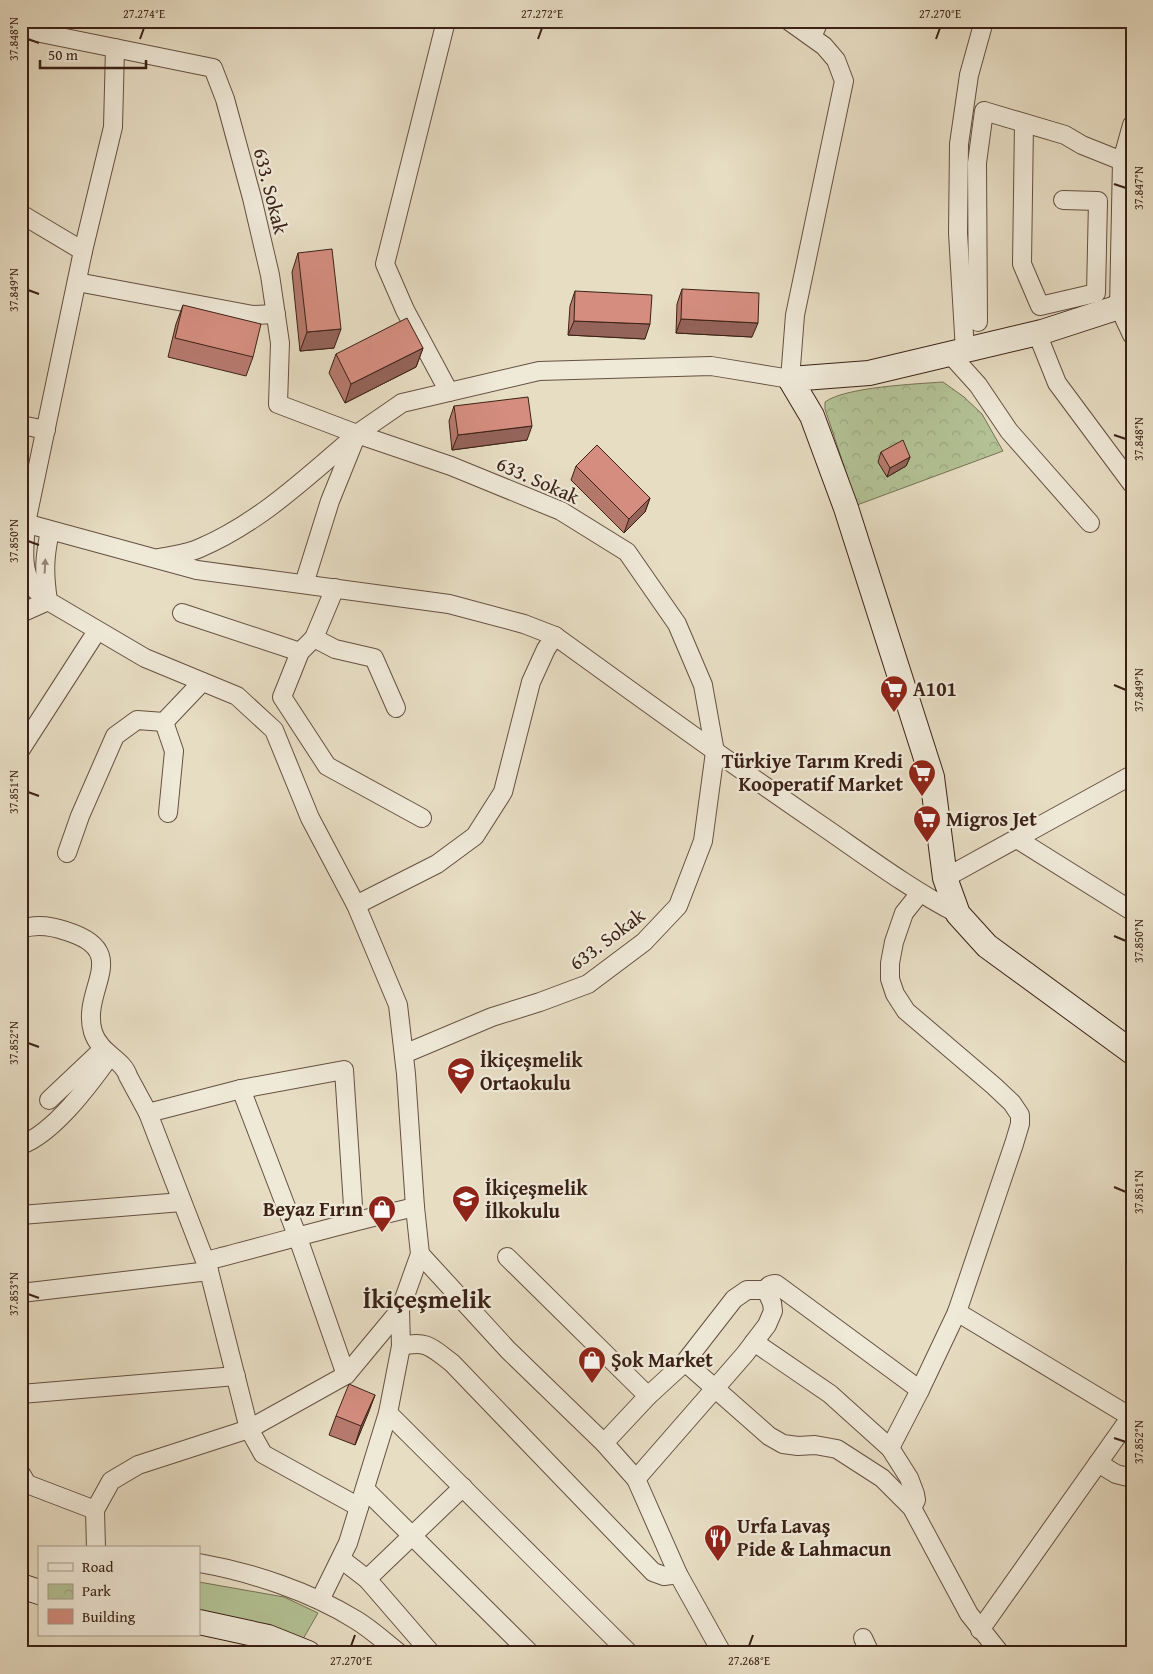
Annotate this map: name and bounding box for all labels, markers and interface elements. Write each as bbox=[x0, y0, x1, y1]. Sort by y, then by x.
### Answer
text: 27.274°E bbox=[123, 5, 165, 22]
text: 27.272°E bbox=[521, 5, 563, 22]
text: 27.270°E bbox=[919, 5, 961, 22]
text: 37.848°N bbox=[5, 17, 22, 61]
scale bar bbox=[40, 38, 146, 70]
text: 50 m bbox=[48, 44, 79, 65]
street label: 633. Sokak bbox=[247, 145, 296, 238]
text: 37.847°N bbox=[1130, 166, 1147, 210]
text: 37.849°N bbox=[5, 268, 22, 312]
text: 37.848°N bbox=[1130, 417, 1147, 461]
street label: 633. Sokak bbox=[492, 448, 585, 511]
text: 37.850°N bbox=[5, 519, 22, 563]
one-way arrow bbox=[41, 558, 49, 574]
text: 37.849°N bbox=[1130, 668, 1147, 712]
supermarket icon: A101 bbox=[879, 674, 909, 713]
place label: A101 bbox=[913, 674, 957, 703]
place label: Türkiye Tarım Kredi Kooperatif Market bbox=[722, 746, 903, 798]
supermarket icon: Türkiye Tarım Kredi Kooperatif Market bbox=[907, 758, 937, 797]
text: 37.851°N bbox=[5, 770, 22, 814]
supermarket icon: Migros Jet bbox=[912, 804, 942, 843]
place label: Migros Jet bbox=[946, 804, 1037, 833]
street label: 633. Sokak bbox=[563, 900, 651, 977]
text: 37.850°N bbox=[1130, 919, 1147, 963]
text: 37.852°N bbox=[5, 1021, 22, 1065]
place label: İkiçeşmelik Ortaokulu bbox=[480, 1045, 583, 1097]
school or university icon: İkiçeşmelik Ortaokulu bbox=[446, 1056, 476, 1095]
text: 37.851°N bbox=[1130, 1170, 1147, 1214]
place label: İkiçeşmelik İlkokulu bbox=[485, 1173, 588, 1225]
school or university icon: İkiçeşmelik İlkokulu bbox=[451, 1184, 481, 1223]
place label: Beyaz Fırın bbox=[263, 1194, 363, 1223]
shop icon: Beyaz Fırın bbox=[367, 1194, 397, 1233]
text: 37.853°N bbox=[5, 1272, 22, 1316]
district label: İkiçeşmelik bbox=[363, 1281, 492, 1317]
shop icon: Şok Market bbox=[577, 1345, 607, 1384]
place label: Şok Market bbox=[611, 1345, 713, 1374]
text: 37.852°N bbox=[1130, 1420, 1147, 1464]
place label: Urfa Lavaş Pide & Lahmacun bbox=[737, 1511, 892, 1563]
restaurant icon: Urfa Lavaş Pide & Lahmacun bbox=[703, 1523, 733, 1562]
legend bbox=[38, 1546, 200, 1636]
text: Road bbox=[82, 1556, 113, 1577]
text: Park bbox=[82, 1580, 111, 1601]
text: Building bbox=[82, 1606, 136, 1627]
text: 27.270°E bbox=[330, 1652, 372, 1669]
text: 27.268°E bbox=[728, 1652, 770, 1669]

